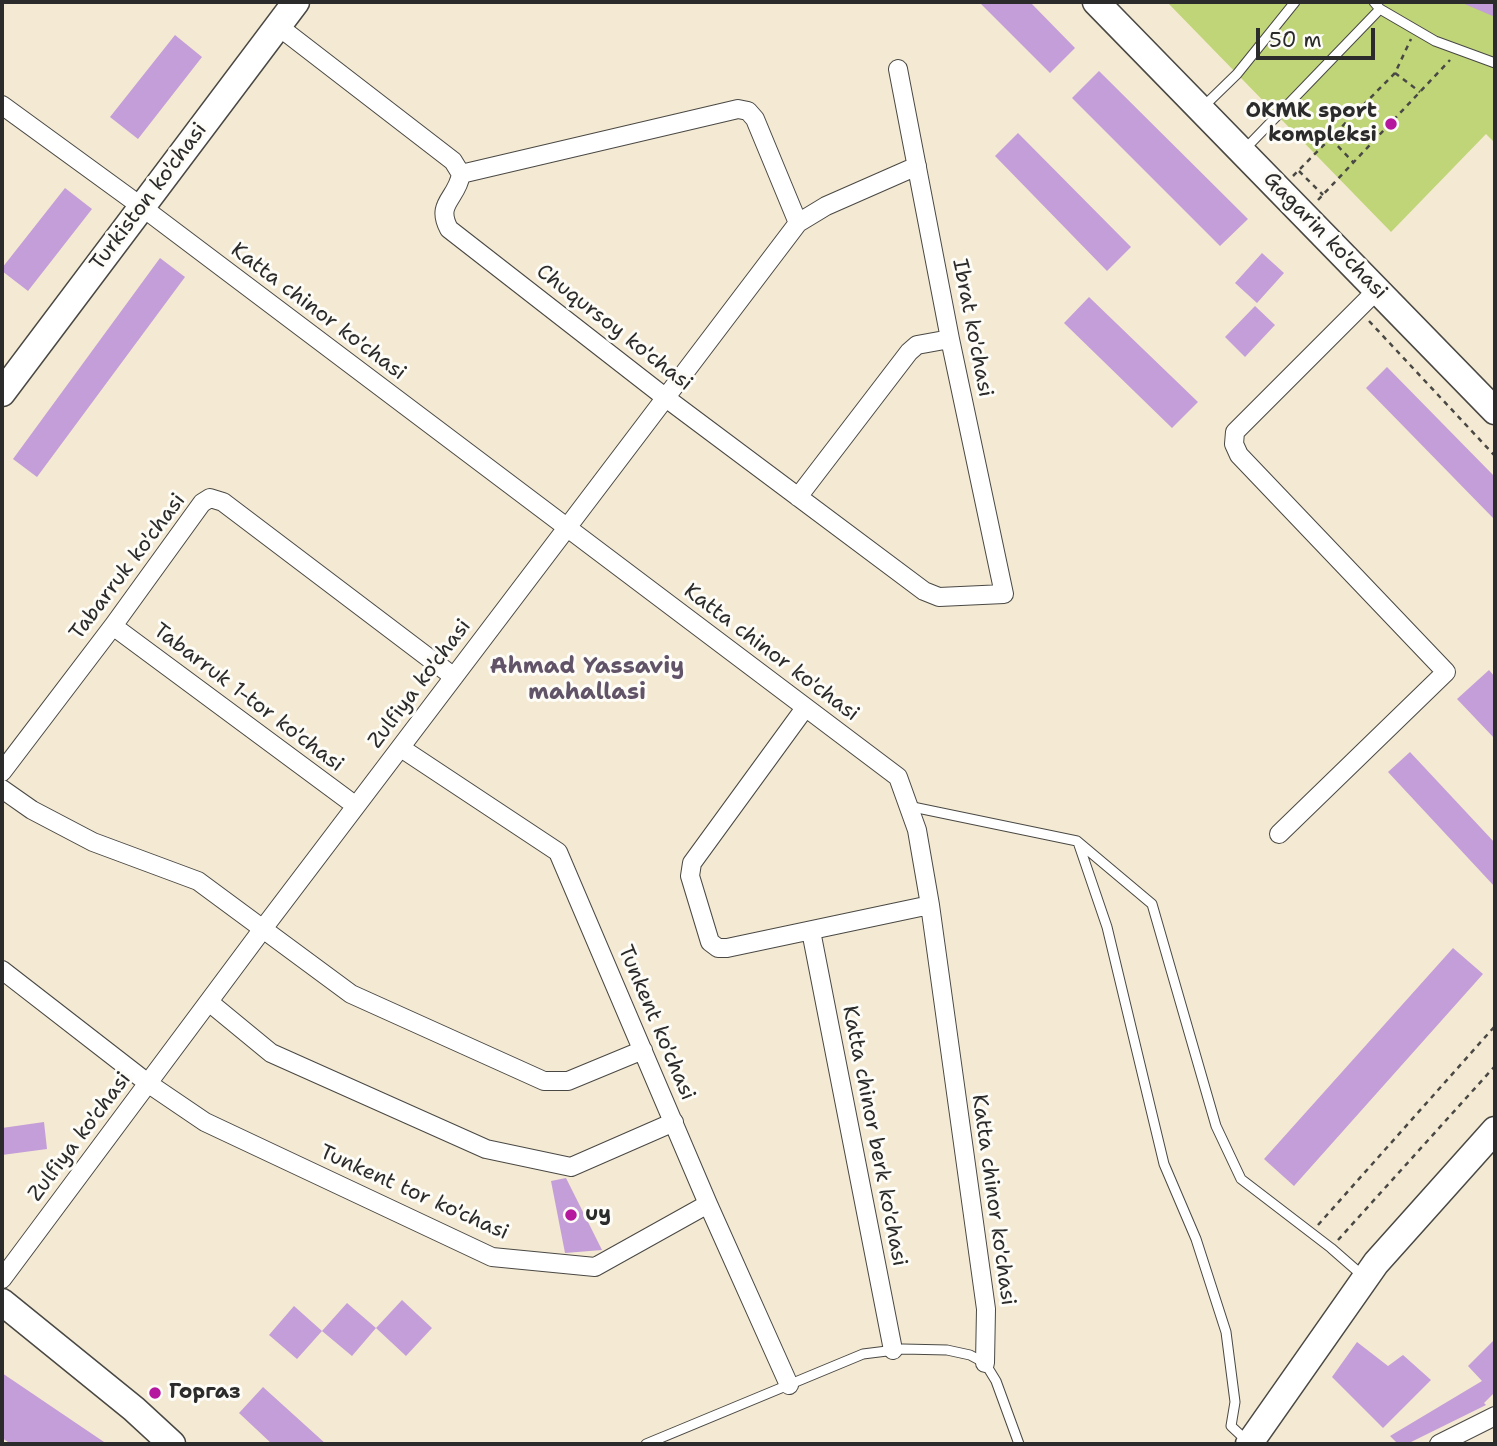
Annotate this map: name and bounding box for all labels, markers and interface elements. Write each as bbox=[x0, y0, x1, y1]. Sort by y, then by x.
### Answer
scale bar bbox=[1259, 14, 1378, 58]
text: 50 m bbox=[1269, 26, 1322, 54]
place label: OKMK sport kompleksi bbox=[1245, 99, 1377, 149]
marker: OKMK sport kompleksi bbox=[1383, 116, 1399, 132]
street label: Turkiston ko'chasi bbox=[85, 118, 213, 276]
street label: Gagarin ko'chasi bbox=[1258, 167, 1392, 305]
street label: Katta chinor ko'chasi bbox=[225, 238, 411, 386]
street label: Ibrat ko'chasi bbox=[946, 257, 998, 399]
street label: Chuqursoy ko'chasi bbox=[531, 259, 697, 397]
street label: Tabarruk ko'chasi bbox=[65, 489, 191, 645]
street label: Katta chinor ko'chasi bbox=[678, 579, 864, 727]
street label: Zulfiya ko'chasi bbox=[363, 615, 477, 753]
street label: Tabarruk 1-tor ko'chasi bbox=[148, 618, 348, 778]
district label: Ahmad Yassaviy mahallasi bbox=[490, 653, 684, 707]
street label: Tunkent ko'chasi bbox=[612, 942, 700, 1104]
street label: Katta chinor berk ko'chasi bbox=[836, 1003, 912, 1269]
street label: Zulfiya ko'chasi bbox=[23, 1068, 137, 1206]
street label: Katta chinor ko'chasi bbox=[966, 1093, 1020, 1307]
street label: Tunkent tor ko'chasi bbox=[316, 1140, 512, 1246]
place label: uy bbox=[585, 1202, 611, 1228]
marker: uy bbox=[563, 1207, 579, 1223]
place label: Горгаз bbox=[169, 1380, 240, 1406]
marker: Горгаз bbox=[147, 1385, 163, 1401]

